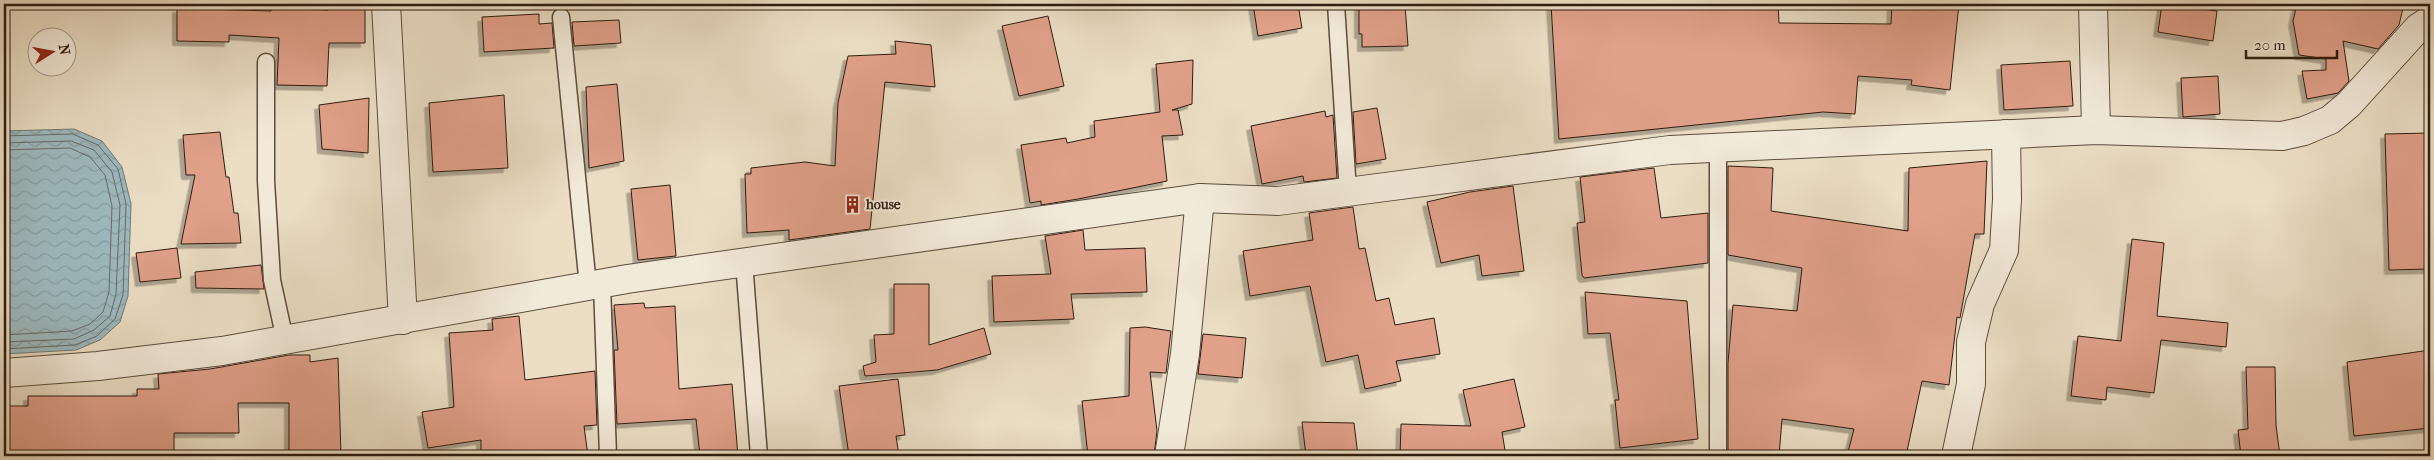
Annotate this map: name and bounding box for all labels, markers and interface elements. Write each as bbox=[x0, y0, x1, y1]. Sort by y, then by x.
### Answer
north arrow bbox=[28, 28, 78, 78]
scale bar bbox=[2246, 28, 2338, 60]
text: 20 m bbox=[2254, 36, 2286, 54]
text: N bbox=[55, 43, 74, 57]
building icon: house bbox=[842, 194, 862, 214]
place label: house bbox=[865, 196, 901, 213]

